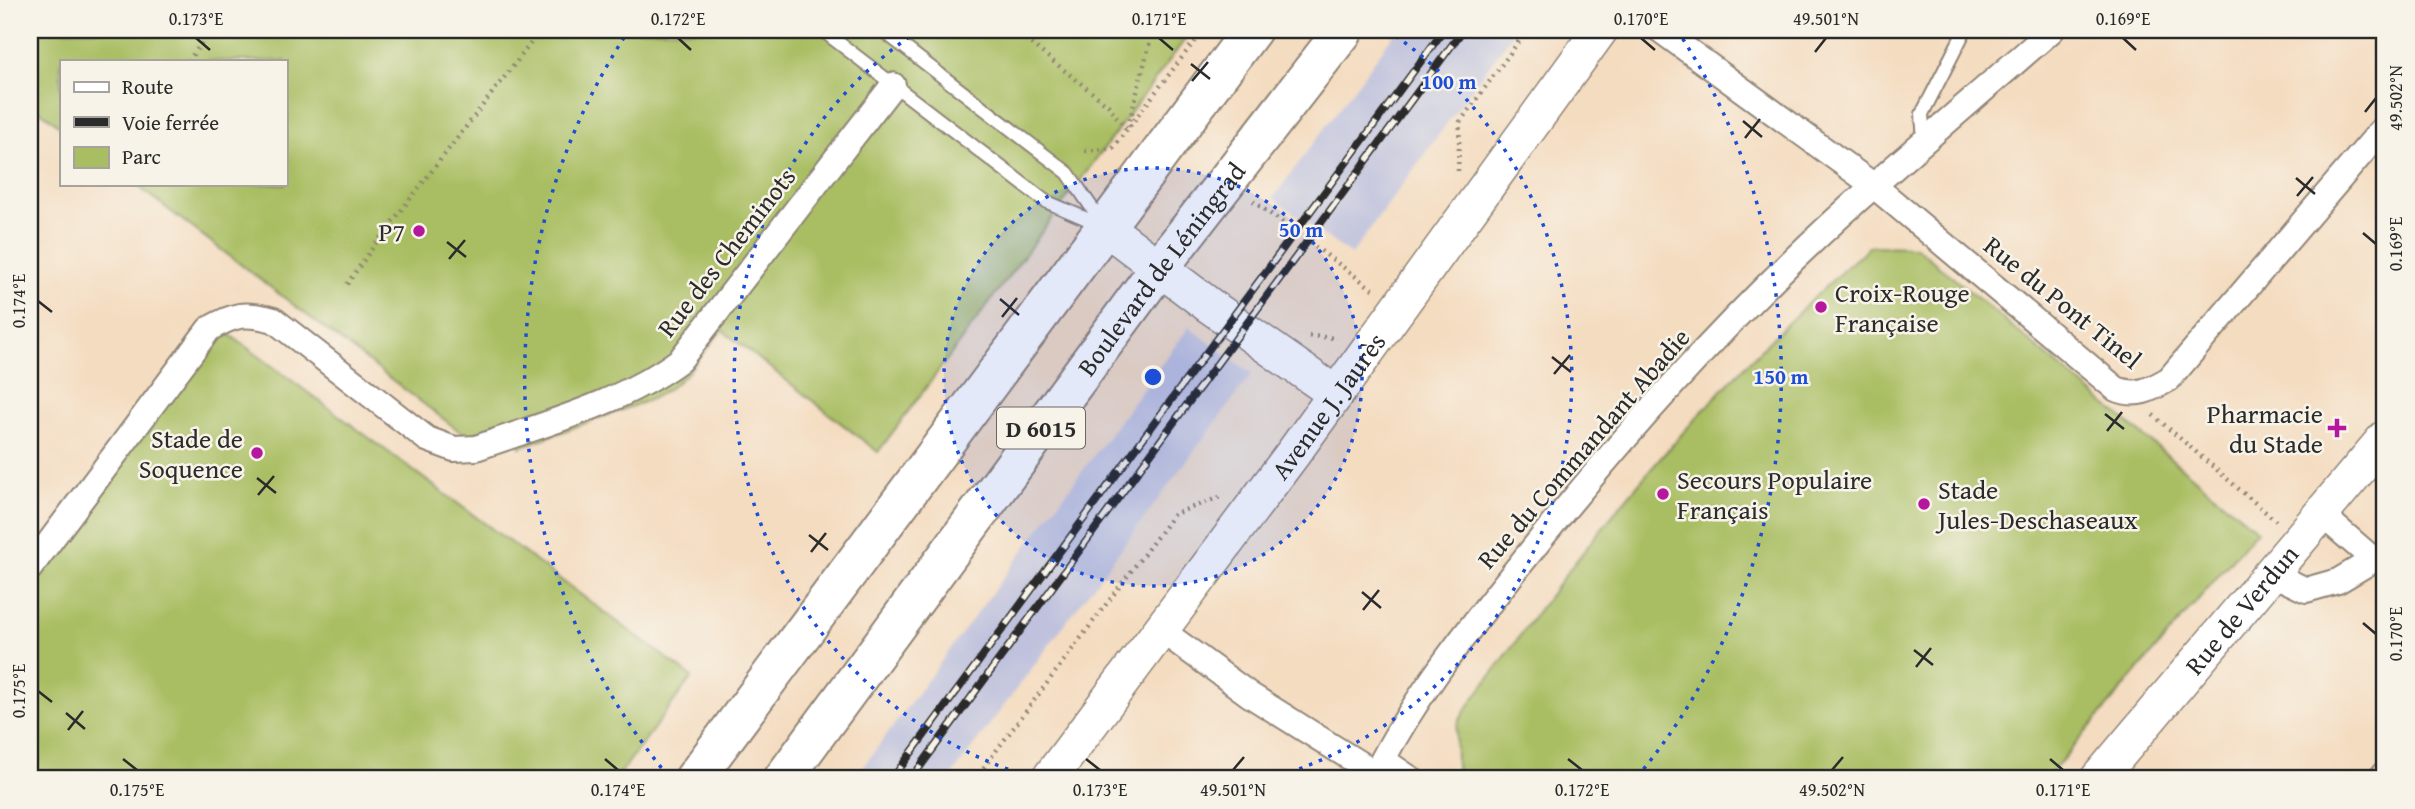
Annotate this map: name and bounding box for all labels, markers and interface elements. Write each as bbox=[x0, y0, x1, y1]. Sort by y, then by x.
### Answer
text: 0.173°E bbox=[169, 5, 223, 32]
text: 0.172°E bbox=[651, 5, 705, 32]
text: 0.171°E bbox=[1132, 5, 1186, 32]
text: 0.170°E bbox=[1614, 5, 1668, 32]
text: 49.501°N bbox=[1793, 5, 1859, 32]
text: 0.169°E bbox=[2096, 5, 2150, 32]
legend bbox=[60, 60, 287, 186]
text: 49.502°N bbox=[2382, 65, 2409, 131]
text: 100 m bbox=[1421, 66, 1477, 97]
text: Route bbox=[122, 71, 174, 102]
text: Voie ferrée bbox=[122, 107, 219, 138]
text: Parc bbox=[122, 141, 161, 172]
street label: Boulevard de Léningrad bbox=[1067, 153, 1254, 384]
street label: Rue des Cheminots bbox=[647, 159, 805, 345]
place label: P7 bbox=[379, 212, 405, 251]
text: 50 m bbox=[1279, 214, 1323, 245]
text: 0.169°E bbox=[2382, 217, 2409, 271]
marker: P7 bbox=[411, 223, 427, 239]
street label: Rue du Pont Tinel bbox=[1976, 226, 2150, 378]
place label: Croix-Rouge Française bbox=[1835, 273, 1970, 342]
text: 0.174°E bbox=[5, 274, 32, 328]
marker: Croix-Rouge Française bbox=[1813, 299, 1829, 315]
street label: Rue du Commandant Abadie bbox=[1467, 319, 1699, 577]
street label: Avenue J. Jaurès bbox=[1261, 324, 1394, 487]
text: 150 m bbox=[1753, 361, 1809, 392]
centre of rings bbox=[1141, 365, 1165, 389]
place label: Pharmacie du Stade bbox=[2207, 394, 2323, 463]
road number: D 6015 bbox=[997, 408, 1085, 448]
place label: Stade de Soquence bbox=[139, 419, 243, 488]
marker: Pharmacie du Stade bbox=[2329, 420, 2345, 436]
marker: Stade de Soquence bbox=[249, 445, 265, 461]
place label: Secours Populaire Français bbox=[1677, 460, 1872, 529]
place label: Stade Jules-Deschaseaux bbox=[1935, 470, 2138, 539]
marker: Secours Populaire Français bbox=[1655, 486, 1671, 502]
marker: Stade Jules-Deschaseaux bbox=[1916, 496, 1932, 512]
street label: Rue de Verdun bbox=[2175, 535, 2307, 683]
text: 0.170°E bbox=[2382, 607, 2409, 661]
text: 0.175°E bbox=[5, 664, 32, 718]
text: 0.175°E bbox=[110, 776, 164, 803]
text: 0.174°E bbox=[591, 776, 645, 803]
text: 0.173°E bbox=[1073, 776, 1127, 803]
text: 49.501°N bbox=[1200, 776, 1266, 803]
text: 0.172°E bbox=[1555, 776, 1609, 803]
text: 49.502°N bbox=[1799, 776, 1865, 803]
text: 0.171°E bbox=[2036, 776, 2090, 803]

